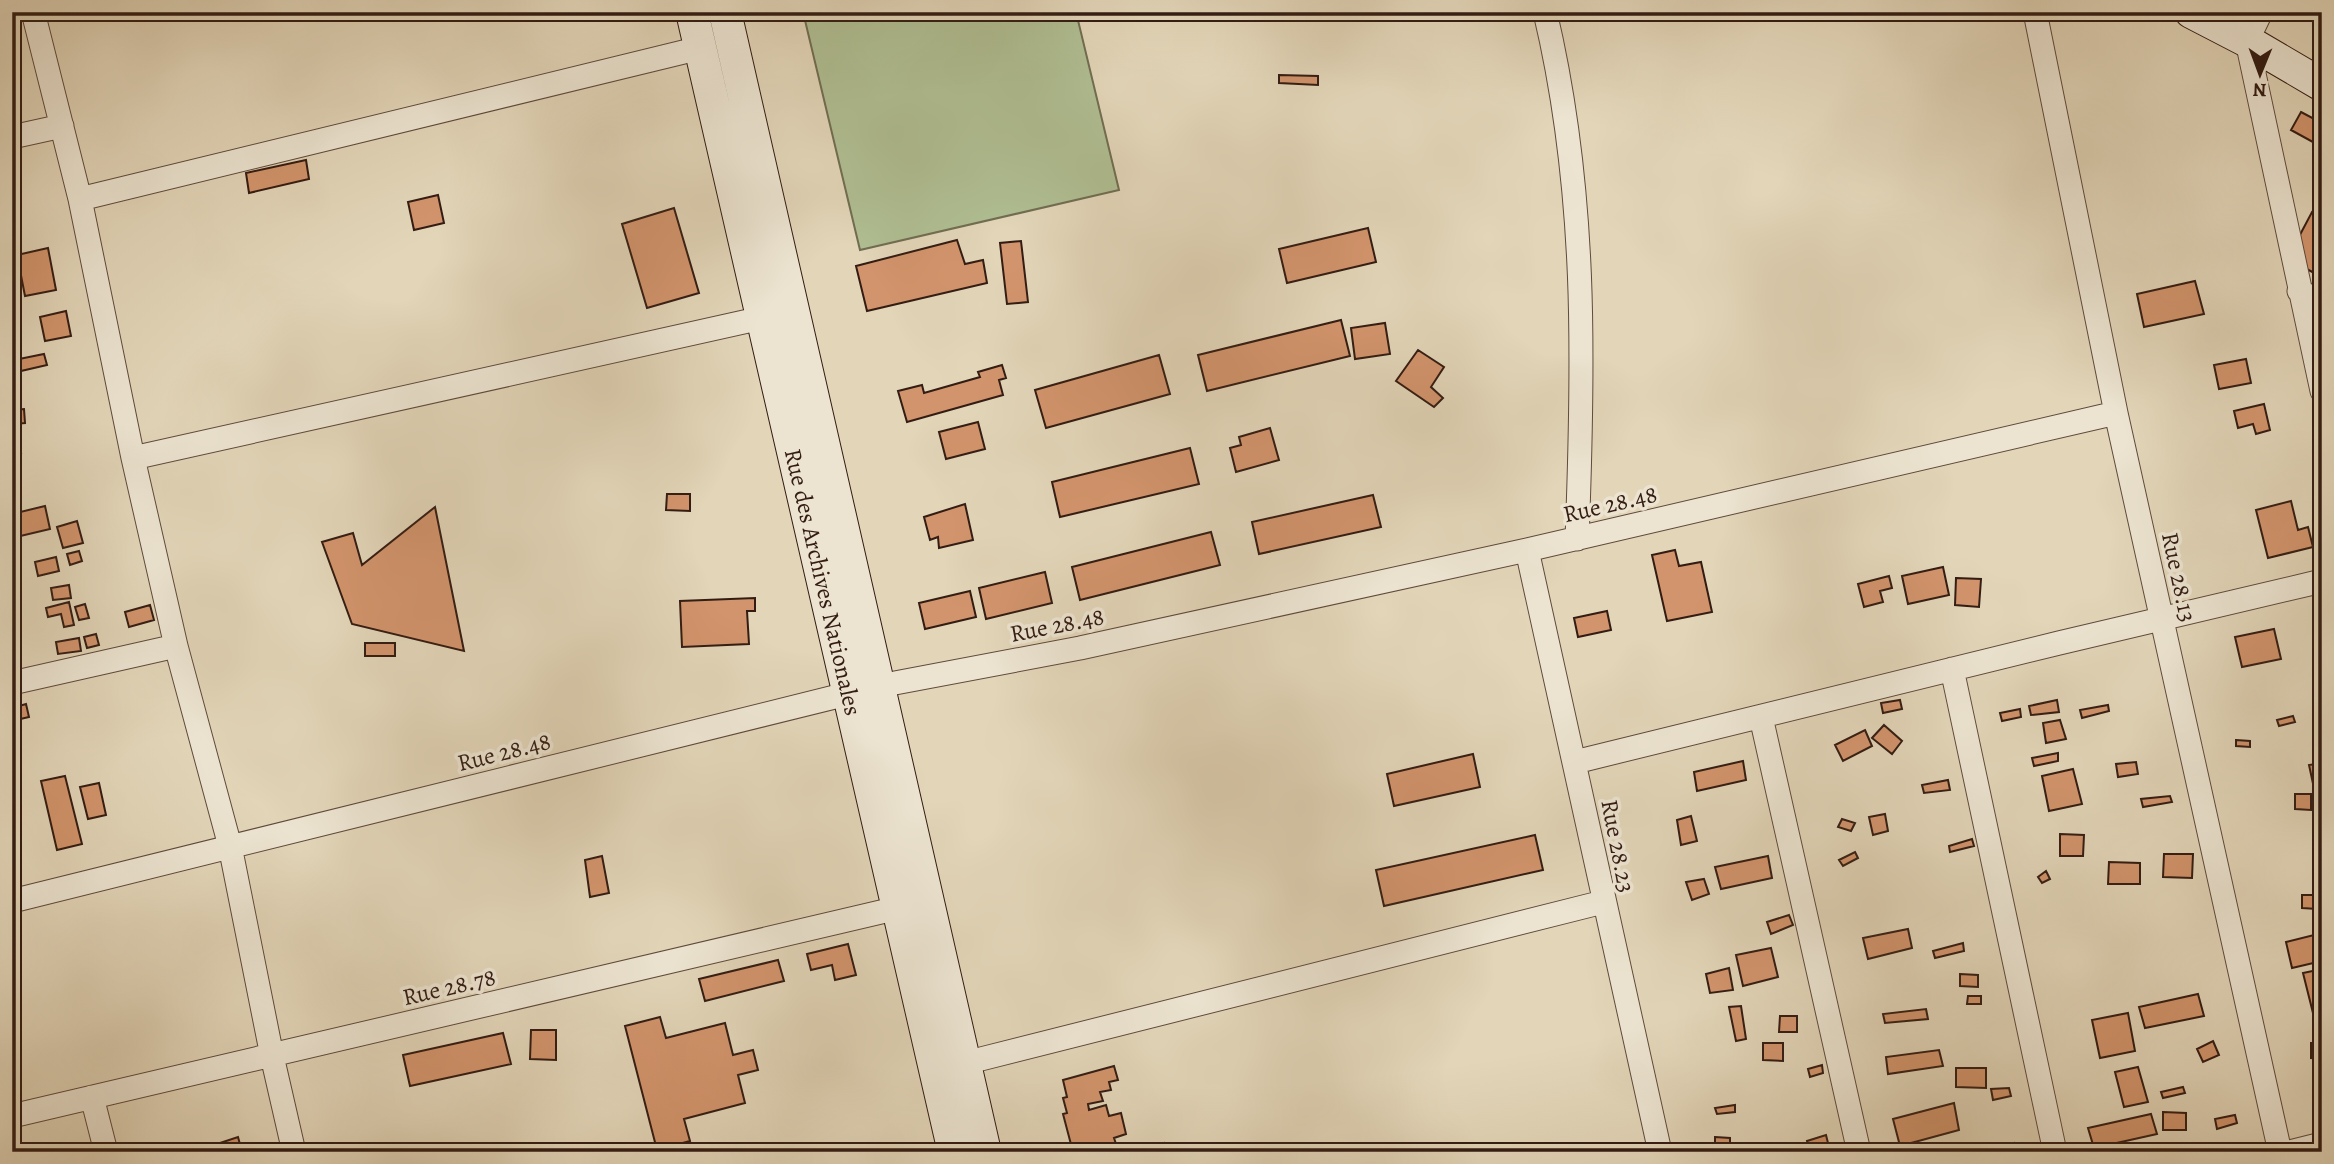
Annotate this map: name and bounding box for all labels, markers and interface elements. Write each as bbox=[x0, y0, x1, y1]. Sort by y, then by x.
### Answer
north arrow bbox=[2226, 38, 2296, 108]
text: N bbox=[2252, 77, 2267, 103]
street label: Rue des Archives Nationales bbox=[777, 445, 869, 719]
street label: Rue 28.48 bbox=[1560, 478, 1660, 530]
street label: Rue 28.13 bbox=[2154, 529, 2204, 625]
street label: Rue 28.48 bbox=[1007, 600, 1107, 650]
street label: Rue 28.48 bbox=[454, 725, 554, 779]
street label: Rue 28.23 bbox=[1593, 797, 1643, 895]
street label: Rue 28.78 bbox=[399, 961, 499, 1013]

